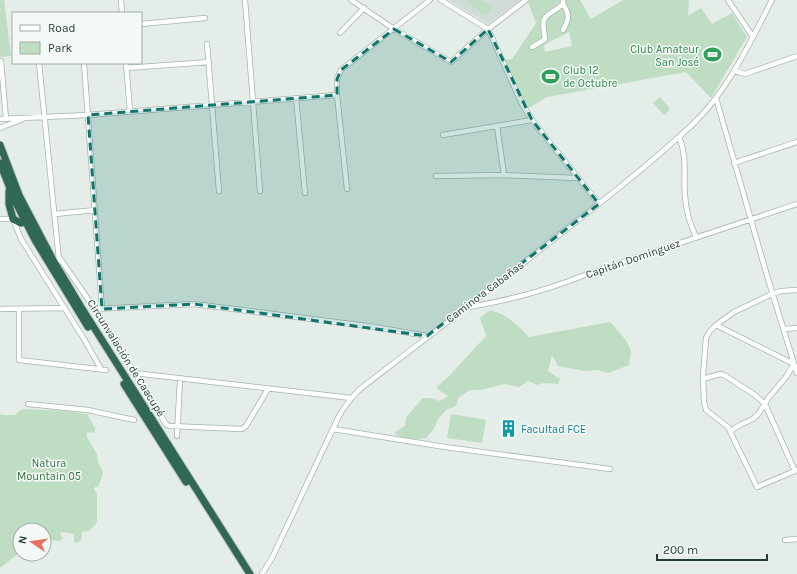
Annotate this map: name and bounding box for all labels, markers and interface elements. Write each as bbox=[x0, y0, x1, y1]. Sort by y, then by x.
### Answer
legend bbox=[12, 12, 142, 64]
text: Road bbox=[48, 21, 76, 35]
text: Park bbox=[48, 41, 73, 55]
place label: Club Amateur San José bbox=[630, 43, 699, 69]
sports icon: Club Amateur San José bbox=[702, 45, 722, 65]
place label: Club 12 de Octubre bbox=[563, 64, 618, 90]
sports icon: Club 12 de Octubre bbox=[540, 66, 560, 86]
street label: Capitán Dominguez bbox=[584, 237, 682, 281]
street label: Camino a Cabañas bbox=[443, 258, 527, 326]
street label: Circunvalación de Caacupé bbox=[84, 297, 168, 419]
building icon: Facultad FCE bbox=[498, 419, 518, 439]
place label: Facultad FCE bbox=[521, 423, 586, 436]
park label: Natura Mountain 05 bbox=[17, 457, 81, 483]
north arrow bbox=[12, 522, 52, 562]
text: N bbox=[16, 535, 30, 545]
scale bar bbox=[657, 536, 767, 562]
text: 200 m bbox=[663, 543, 698, 557]

